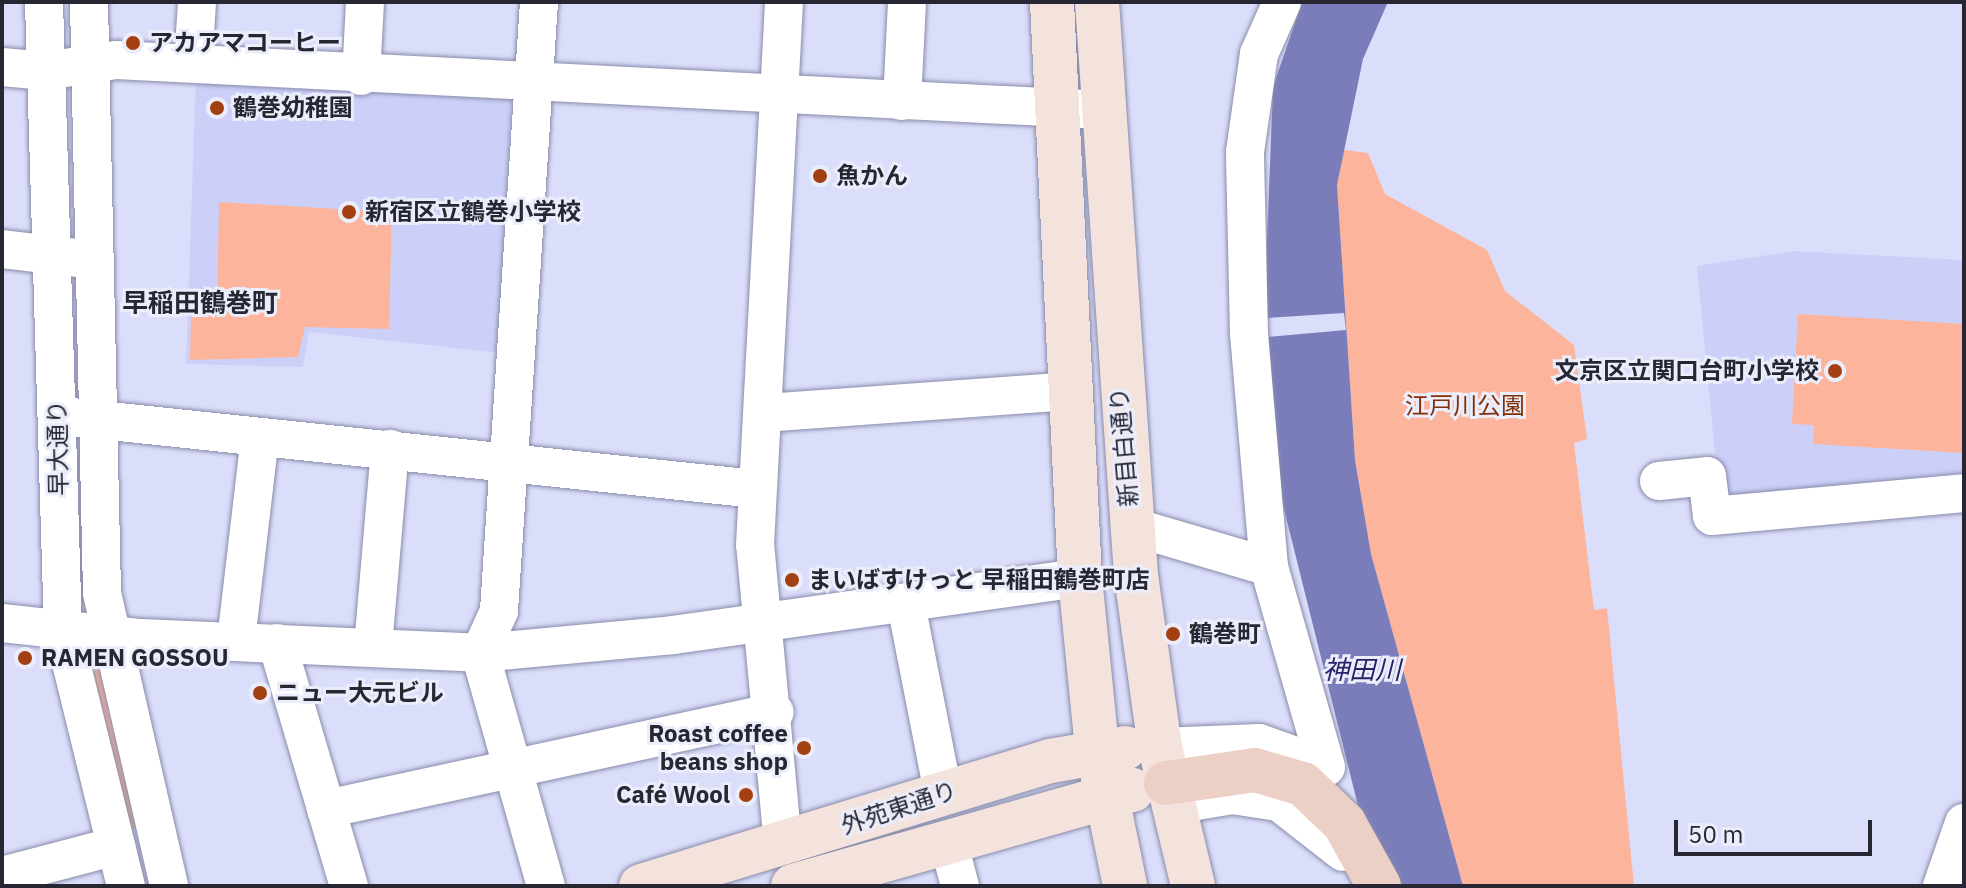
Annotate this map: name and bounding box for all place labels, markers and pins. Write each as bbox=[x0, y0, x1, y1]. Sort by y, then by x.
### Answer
place label: アカアマコーヒー bbox=[149, 29, 341, 57]
marker: アカアマコーヒー bbox=[124, 34, 142, 52]
place label: 鶴巻幼稚園 bbox=[233, 94, 353, 122]
marker: 鶴巻幼稚園 bbox=[208, 99, 226, 117]
place label: 魚かん bbox=[836, 162, 908, 190]
marker: 魚かん bbox=[811, 167, 829, 185]
place label: 新宿区立鶴巻小学校 bbox=[365, 198, 581, 226]
marker: 新宿区立鶴巻小学校 bbox=[340, 203, 358, 221]
place label: 文京区立関口台町小学校 bbox=[1555, 357, 1819, 385]
marker: 文京区立関口台町小学校 bbox=[1826, 362, 1844, 380]
place label: まいばすけっと 早稲田鶴巻町店 bbox=[808, 566, 1150, 594]
marker: まいばすけっと 早稲田鶴巻町店 bbox=[783, 571, 801, 589]
place label: 鶴巻町 bbox=[1189, 620, 1261, 648]
marker: 鶴巻町 bbox=[1164, 625, 1182, 643]
place label: RAMEN GOSSOU bbox=[41, 644, 229, 672]
marker: RAMEN GOSSOU bbox=[16, 649, 34, 667]
place label: ニュー大元ビル bbox=[276, 679, 444, 707]
marker: ニュー大元ビル bbox=[251, 684, 269, 702]
place label: Roast coffee beans shop bbox=[648, 720, 788, 776]
marker: Roast coffee beans shop bbox=[795, 739, 813, 757]
place label: Café Wool bbox=[616, 781, 730, 809]
marker: Café Wool bbox=[737, 786, 755, 804]

